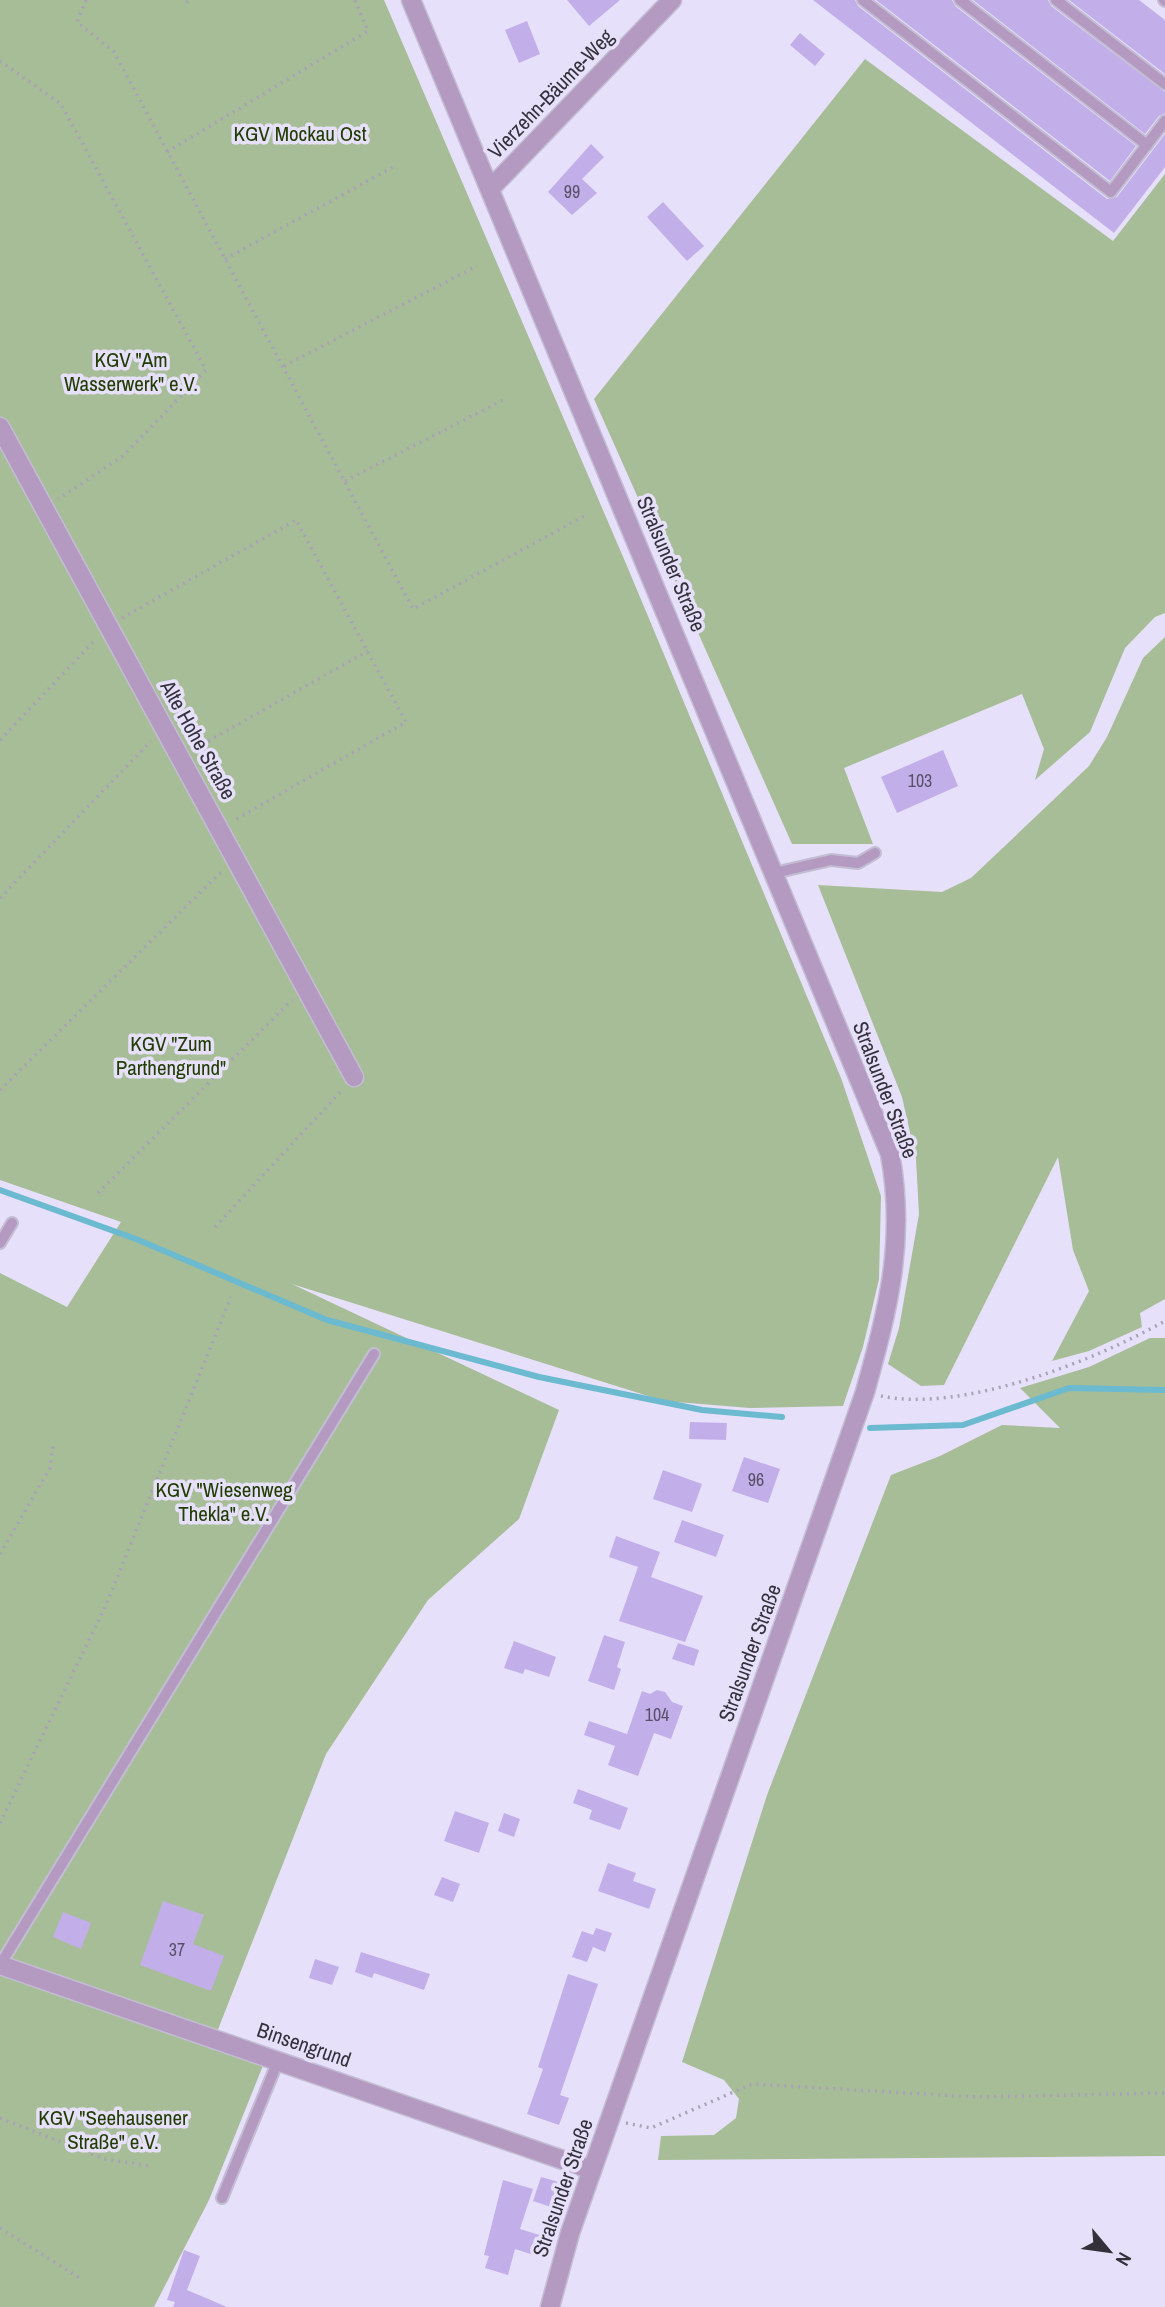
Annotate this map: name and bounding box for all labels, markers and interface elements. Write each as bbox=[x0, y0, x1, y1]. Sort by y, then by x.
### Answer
street label: Vierzehn-Bäume-Weg bbox=[481, 22, 620, 165]
park label: KGV Mockau Ost bbox=[233, 119, 367, 148]
house number: 99 bbox=[564, 179, 580, 204]
park label: KGV "Am Wasserwerk" e.V. bbox=[64, 345, 198, 398]
street label: Stralsunder Straße bbox=[630, 492, 713, 636]
street label: Alte Hohe Straße bbox=[153, 674, 243, 805]
house number: 103 bbox=[908, 768, 932, 793]
street label: Stralsunder Straße bbox=[846, 1017, 925, 1162]
park label: KGV "Zum Parthengrund" bbox=[116, 1029, 226, 1082]
house number: 96 bbox=[748, 1467, 764, 1492]
park label: KGV "Wiesenweg Thekla" e.V. bbox=[155, 1475, 293, 1528]
street label: Stralsunder Straße bbox=[711, 1580, 788, 1726]
house number: 104 bbox=[645, 1702, 669, 1727]
house number: 37 bbox=[169, 1937, 185, 1962]
street label: Binsengrund bbox=[253, 2015, 355, 2074]
park label: KGV "Seehausener Straße" e.V. bbox=[38, 2103, 188, 2156]
street label: Stralsunder Straße bbox=[525, 2115, 600, 2261]
north arrow bbox=[1074, 2216, 1144, 2286]
text: N bbox=[1110, 2248, 1138, 2270]

